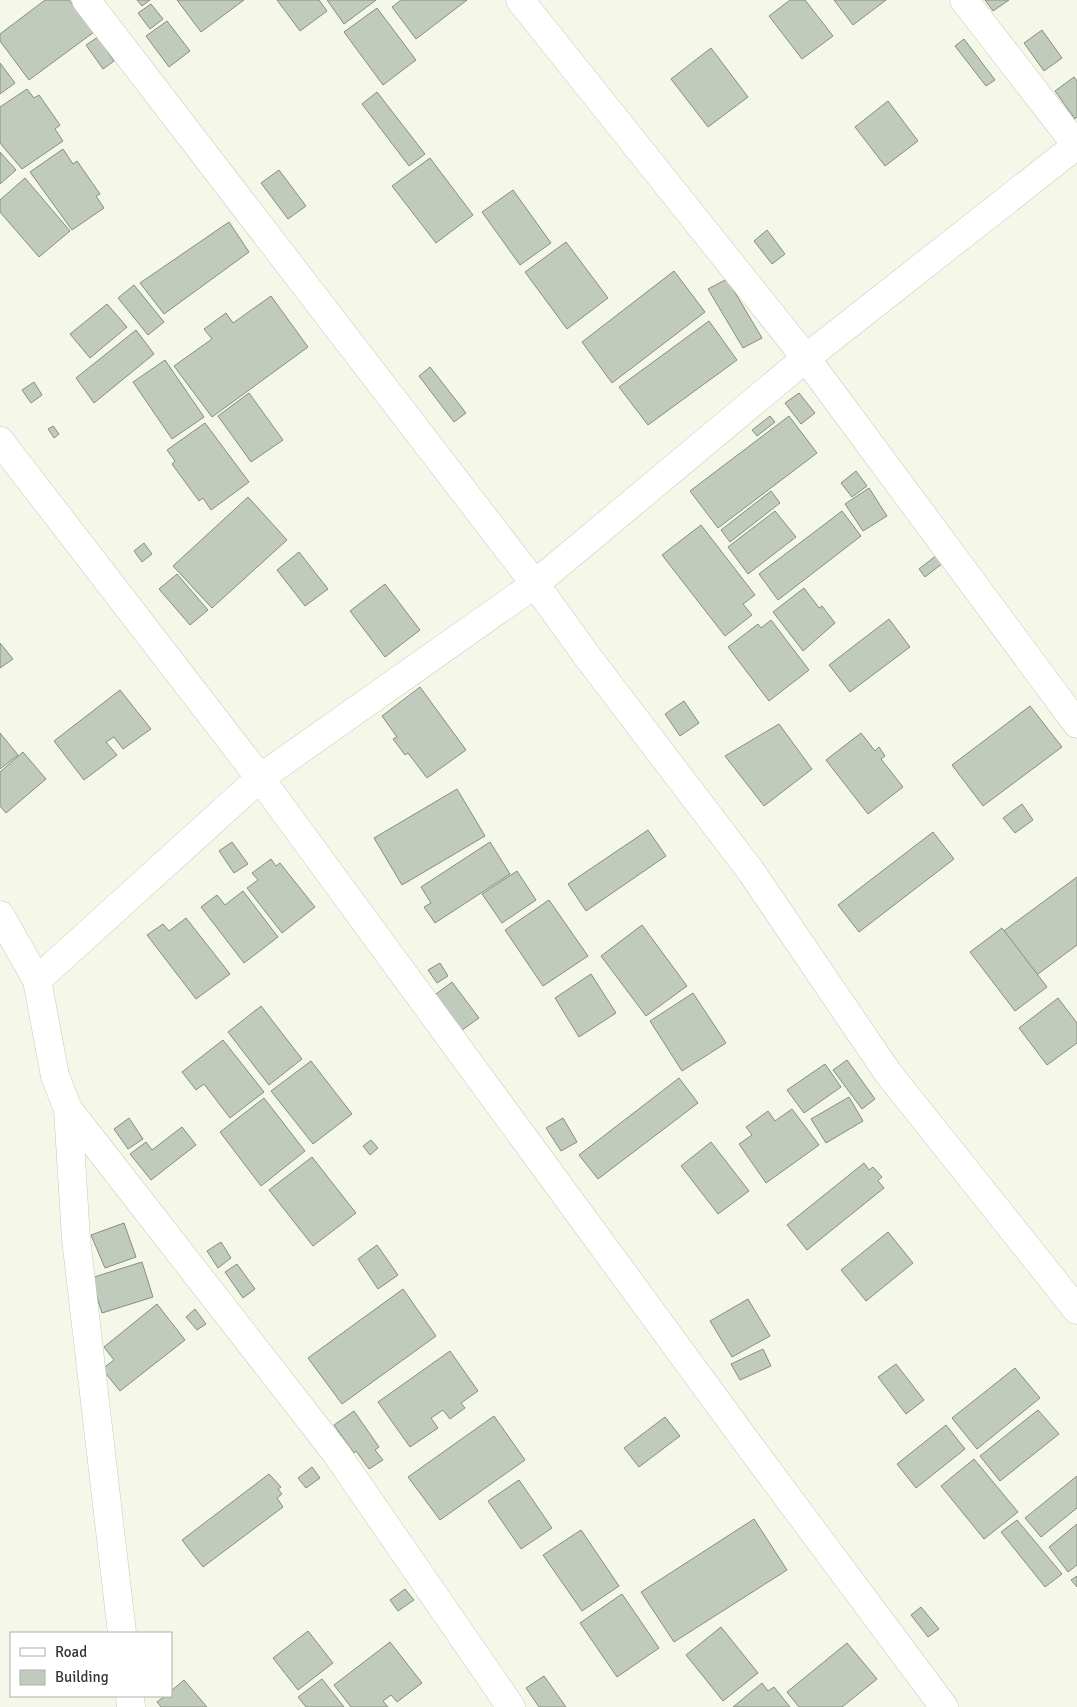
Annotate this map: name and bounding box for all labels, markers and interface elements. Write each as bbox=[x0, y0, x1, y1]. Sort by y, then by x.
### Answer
legend bbox=[10, 1632, 172, 1697]
text: Road bbox=[55, 1643, 87, 1661]
text: Building bbox=[55, 1668, 109, 1686]

